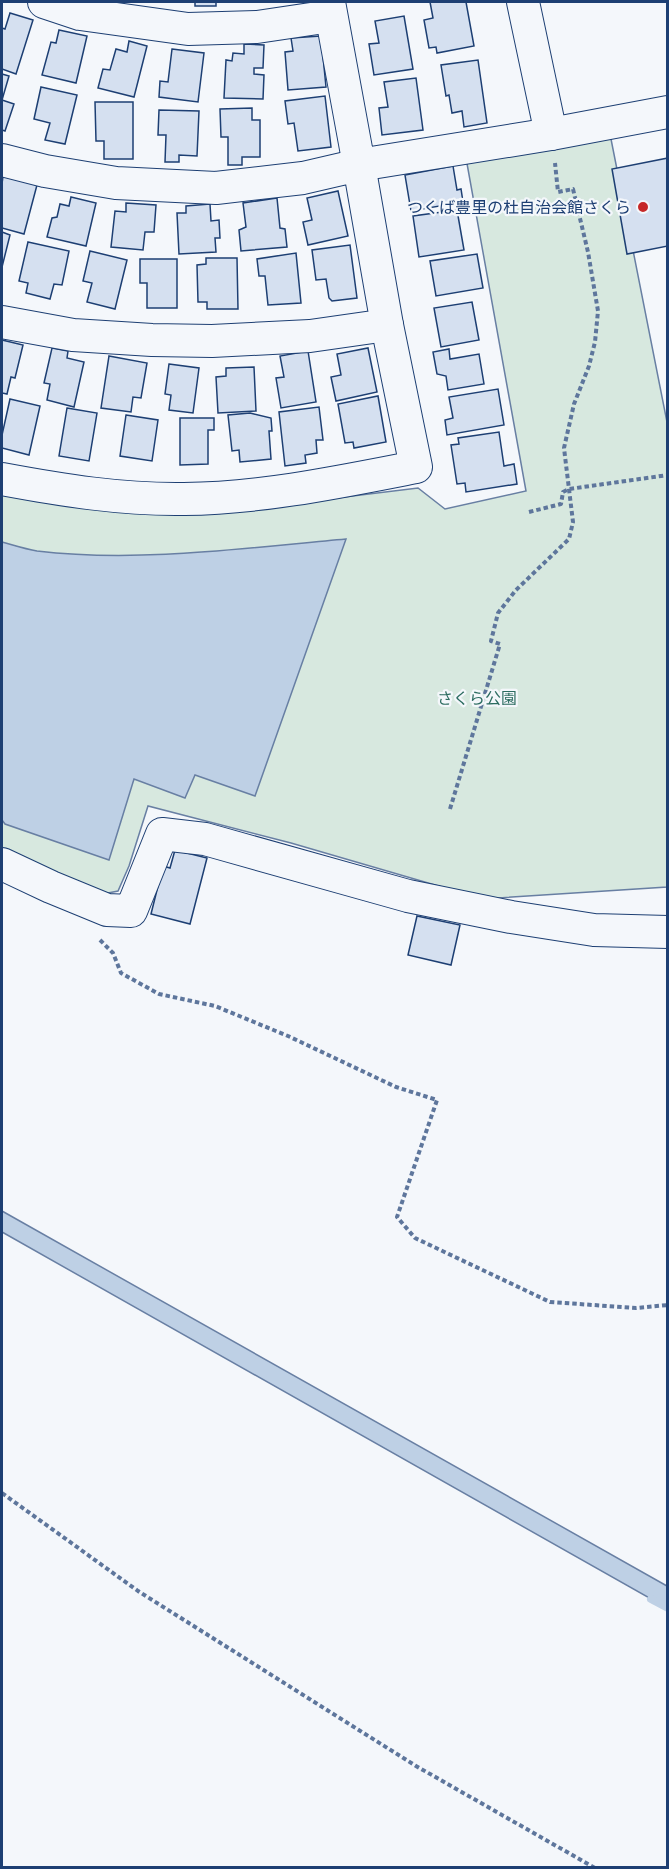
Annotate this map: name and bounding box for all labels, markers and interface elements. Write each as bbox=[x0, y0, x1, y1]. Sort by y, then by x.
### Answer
place label: つくば豊里の杜自治会館さくら bbox=[407, 197, 631, 217]
marker: つくば豊里の杜自治会館さくら bbox=[636, 200, 650, 214]
park label: さくら公園 bbox=[437, 688, 517, 708]

